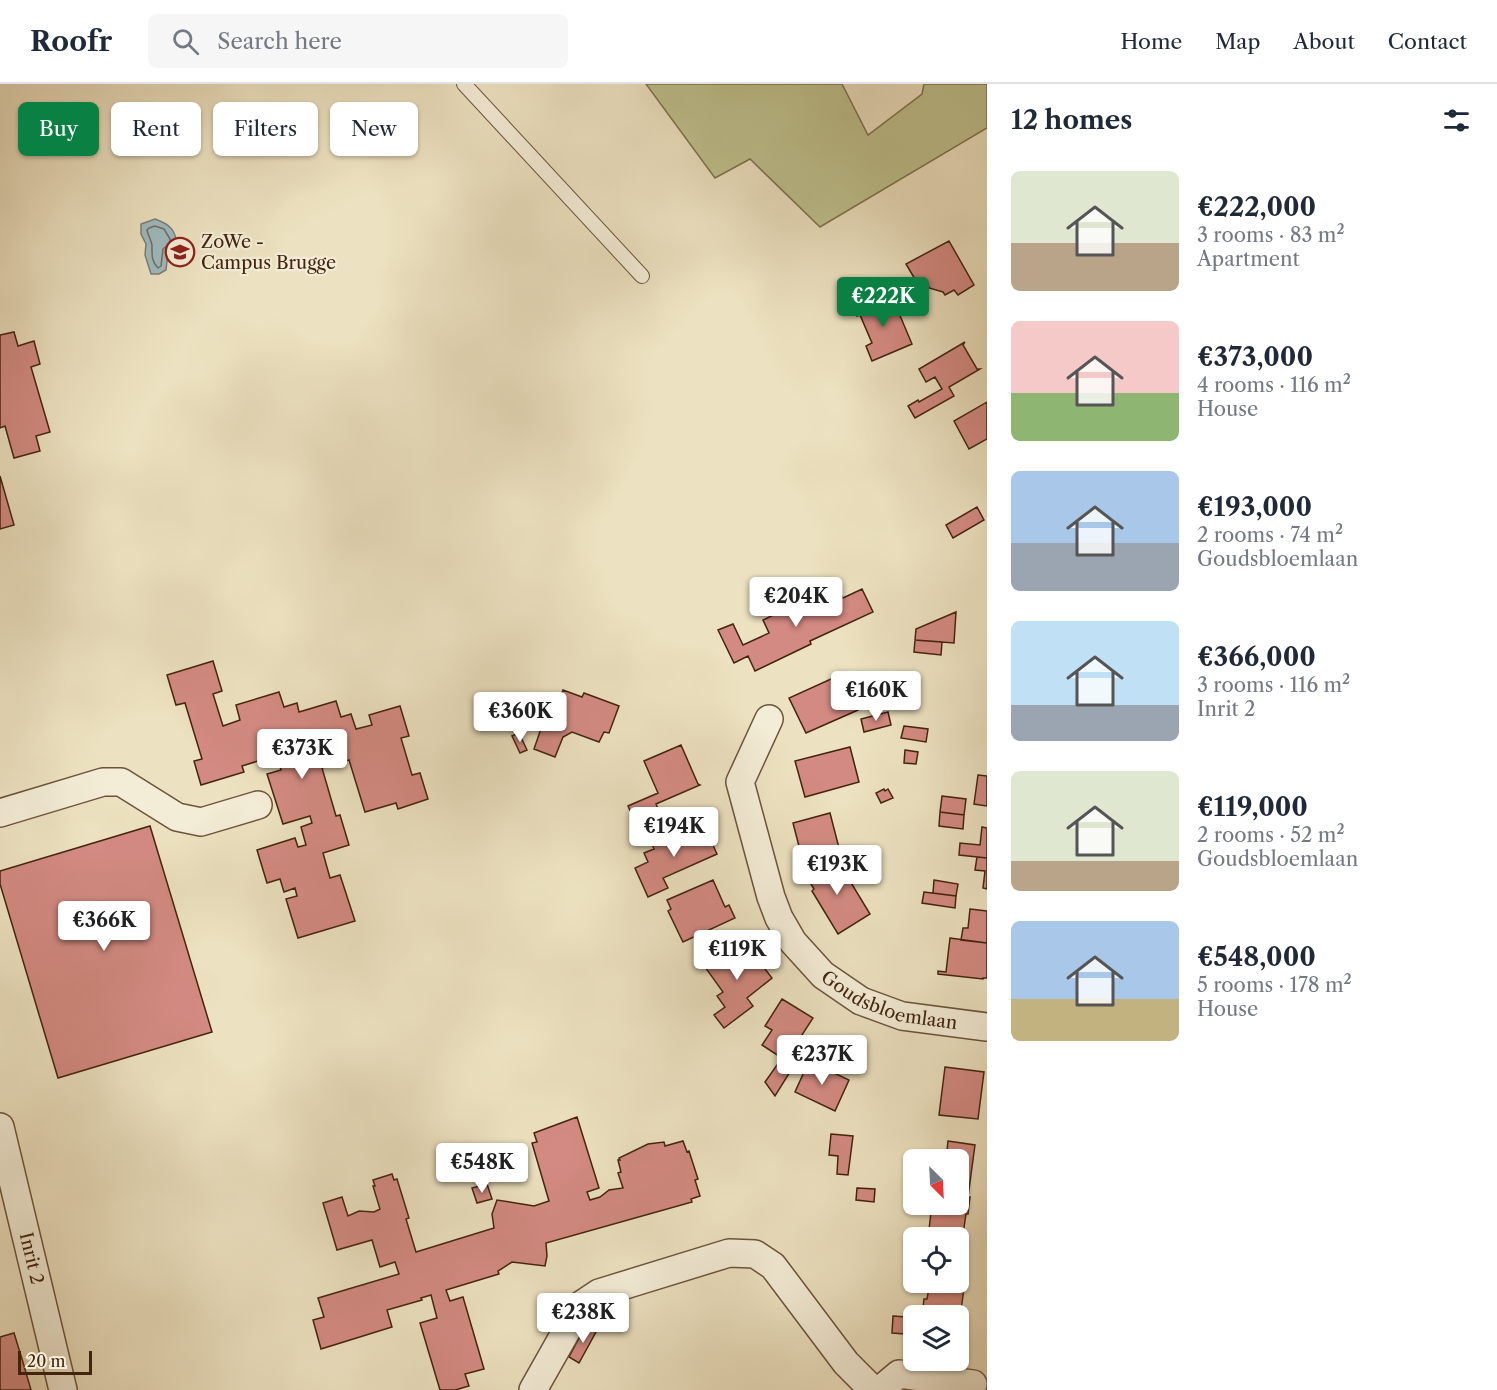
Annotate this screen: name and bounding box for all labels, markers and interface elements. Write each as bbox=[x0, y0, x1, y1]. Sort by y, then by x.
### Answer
search box bbox=[148, 14, 568, 68]
text: Roofr bbox=[30, 24, 112, 58]
icon: search bbox=[169, 25, 202, 58]
text: Search here bbox=[217, 28, 342, 55]
text: Home bbox=[1121, 29, 1182, 54]
text: Map bbox=[1215, 29, 1260, 54]
text: About bbox=[1293, 29, 1355, 54]
text: Contact bbox=[1388, 29, 1467, 54]
chip: Buy bbox=[18, 102, 99, 156]
chip: Rent bbox=[111, 102, 201, 156]
chip: Filters bbox=[213, 102, 318, 156]
chip: New bbox=[330, 102, 418, 156]
text: 12 homes bbox=[1011, 104, 1132, 136]
icon: filters bbox=[1440, 104, 1473, 137]
text: €222,000 bbox=[1197, 191, 1316, 223]
icon: home bbox=[1059, 195, 1131, 267]
text: 3 rooms · 83 m² bbox=[1197, 223, 1345, 247]
place label: ZoWe - Campus Brugge bbox=[201, 231, 336, 274]
school or university icon: ZoWe - Campus Brugge bbox=[164, 236, 196, 268]
text: Apartment bbox=[1197, 247, 1300, 271]
pin: €222K bbox=[841, 277, 925, 328]
text: €222K bbox=[851, 284, 915, 308]
text: €373,000 bbox=[1197, 341, 1313, 373]
icon: home bbox=[1059, 345, 1131, 417]
text: 4 rooms · 116 m² bbox=[1197, 373, 1351, 397]
text: House bbox=[1197, 397, 1258, 421]
text: €193,000 bbox=[1197, 491, 1312, 523]
icon: home bbox=[1059, 495, 1131, 567]
text: 2 rooms · 74 m² bbox=[1197, 523, 1343, 547]
text: Goudsbloemlaan bbox=[1197, 547, 1358, 571]
pin: €204K bbox=[754, 577, 838, 628]
text: €204K bbox=[763, 584, 829, 608]
text: €366,000 bbox=[1197, 641, 1316, 673]
icon: home bbox=[1059, 645, 1131, 717]
pin: €160K bbox=[834, 671, 918, 722]
text: 3 rooms · 116 m² bbox=[1197, 673, 1350, 697]
text: €160K bbox=[845, 678, 907, 702]
pin: €360K bbox=[478, 692, 562, 743]
text: Inrit 2 bbox=[1197, 697, 1255, 721]
text: €360K bbox=[488, 699, 552, 723]
pin: €373K bbox=[260, 729, 344, 780]
text: €373K bbox=[271, 736, 333, 760]
text: €119,000 bbox=[1197, 791, 1308, 823]
icon: home bbox=[1059, 795, 1131, 867]
pin: €194K bbox=[632, 807, 716, 858]
text: €194K bbox=[643, 814, 705, 838]
text: 2 rooms · 52 m² bbox=[1197, 823, 1345, 847]
pin: €193K bbox=[795, 845, 879, 896]
text: Goudsbloemlaan bbox=[1197, 847, 1358, 871]
text: €193K bbox=[807, 852, 867, 876]
pin: €366K bbox=[62, 901, 146, 952]
text: €366K bbox=[72, 908, 136, 932]
pin: €119K bbox=[695, 930, 779, 981]
text: €119K bbox=[708, 937, 766, 961]
text: €548,000 bbox=[1197, 941, 1316, 973]
icon: home bbox=[1059, 945, 1131, 1017]
street label: Goudsbloemlaan bbox=[817, 966, 959, 1034]
text: 5 rooms · 178 m² bbox=[1197, 973, 1352, 997]
text: House bbox=[1197, 997, 1258, 1021]
pin: €237K bbox=[780, 1035, 864, 1086]
text: €237K bbox=[791, 1042, 853, 1066]
pin: €548K bbox=[440, 1143, 524, 1194]
north arrow bbox=[903, 1149, 969, 1215]
map controls bbox=[903, 1149, 969, 1371]
text: €548K bbox=[450, 1150, 514, 1174]
button: locate bbox=[903, 1227, 969, 1293]
street label: Inrit 2 bbox=[15, 1230, 48, 1286]
pin: €238K bbox=[541, 1293, 625, 1344]
text: €238K bbox=[551, 1300, 615, 1324]
button: layers bbox=[903, 1305, 969, 1371]
scale bar bbox=[18, 1348, 92, 1376]
text: 20 m bbox=[27, 1351, 66, 1371]

